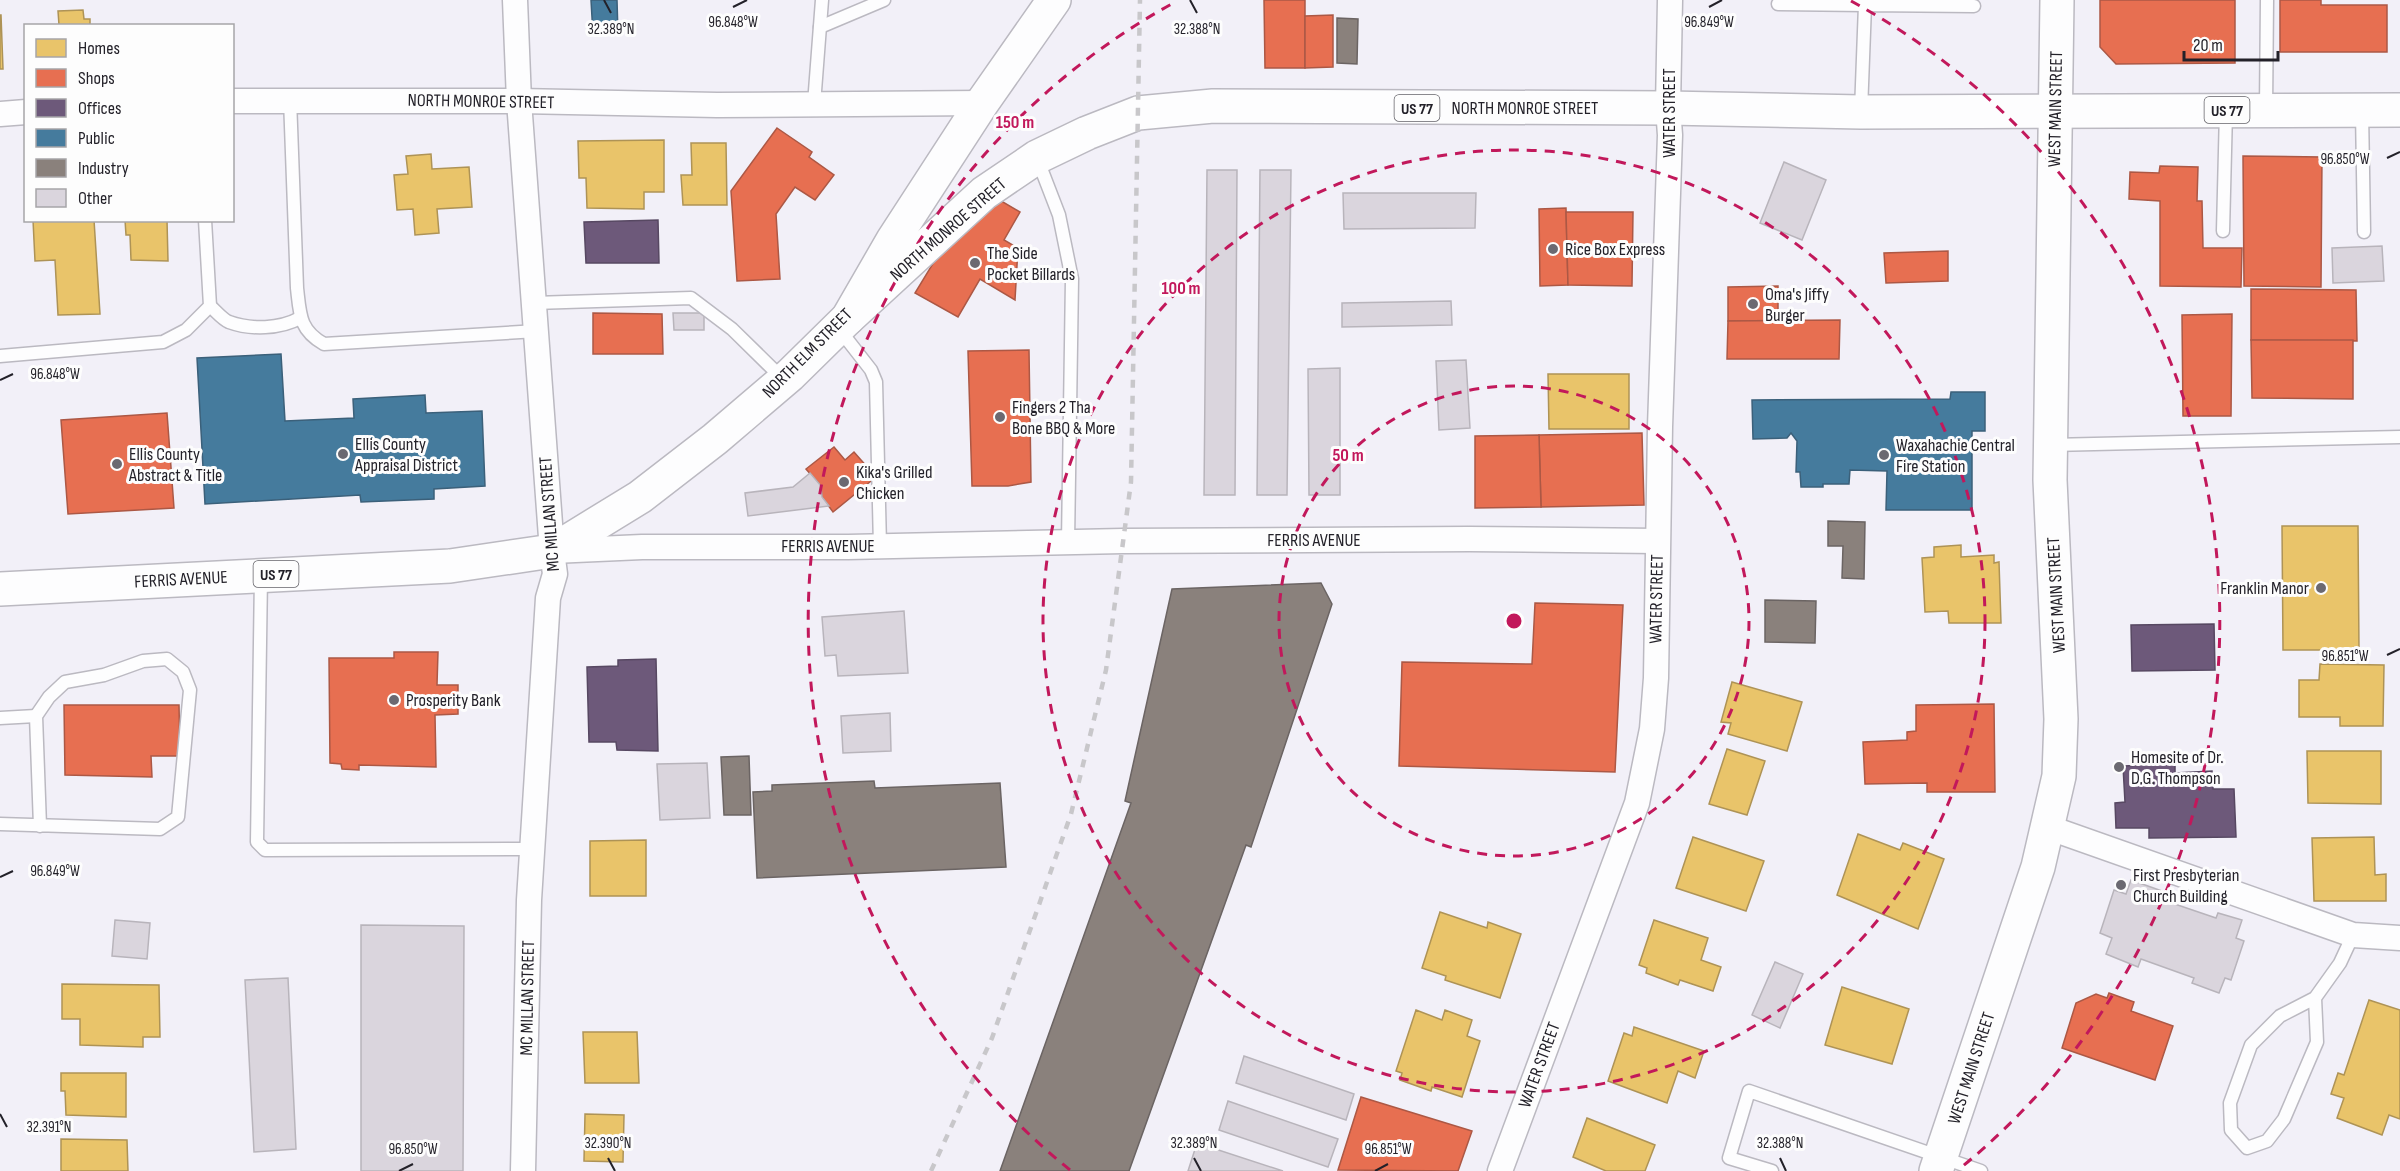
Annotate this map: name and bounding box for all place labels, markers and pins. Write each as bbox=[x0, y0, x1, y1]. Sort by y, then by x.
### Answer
place label: Rice Box Express bbox=[1565, 239, 1665, 260]
marker: Rice Box Express bbox=[1546, 242, 1560, 256]
place label: The Side Pocket Billards bbox=[987, 243, 1075, 285]
marker: The Side Pocket Billards bbox=[968, 256, 982, 270]
place label: Oma's Jiffy Burger bbox=[1765, 284, 1829, 326]
marker: Oma's Jiffy Burger bbox=[1746, 297, 1760, 311]
place label: Fingers 2 Tha Bone BBQ & More bbox=[1012, 397, 1115, 439]
marker: Fingers 2 Tha Bone BBQ & More bbox=[993, 410, 1007, 424]
place label: Ellis County Appraisal District bbox=[354, 434, 458, 476]
place label: Waxahachie Central Fire Station bbox=[1896, 435, 2015, 477]
place label: Ellis County Abstract & Title bbox=[128, 444, 222, 486]
marker: Ellis County Appraisal District bbox=[336, 447, 350, 461]
marker: Waxahachie Central Fire Station bbox=[1877, 448, 1891, 462]
marker: Ellis County Abstract & Title bbox=[110, 457, 124, 471]
place label: Kika's Grilled Chicken bbox=[856, 462, 932, 504]
marker: Kika's Grilled Chicken bbox=[837, 475, 851, 489]
place label: Franklin Manor bbox=[2220, 578, 2309, 599]
marker: Franklin Manor bbox=[2314, 581, 2328, 595]
centre of rings bbox=[1504, 611, 1524, 631]
place label: Prosperity Bank bbox=[406, 690, 501, 711]
marker: Prosperity Bank bbox=[387, 693, 401, 707]
place label: Homesite of Dr. D.G. Thompson bbox=[2131, 747, 2224, 789]
marker: Homesite of Dr. D.G. Thompson bbox=[2112, 760, 2126, 774]
place label: First Presbyterian Church Building bbox=[2133, 865, 2239, 907]
marker: First Presbyterian Church Building bbox=[2114, 878, 2128, 892]

